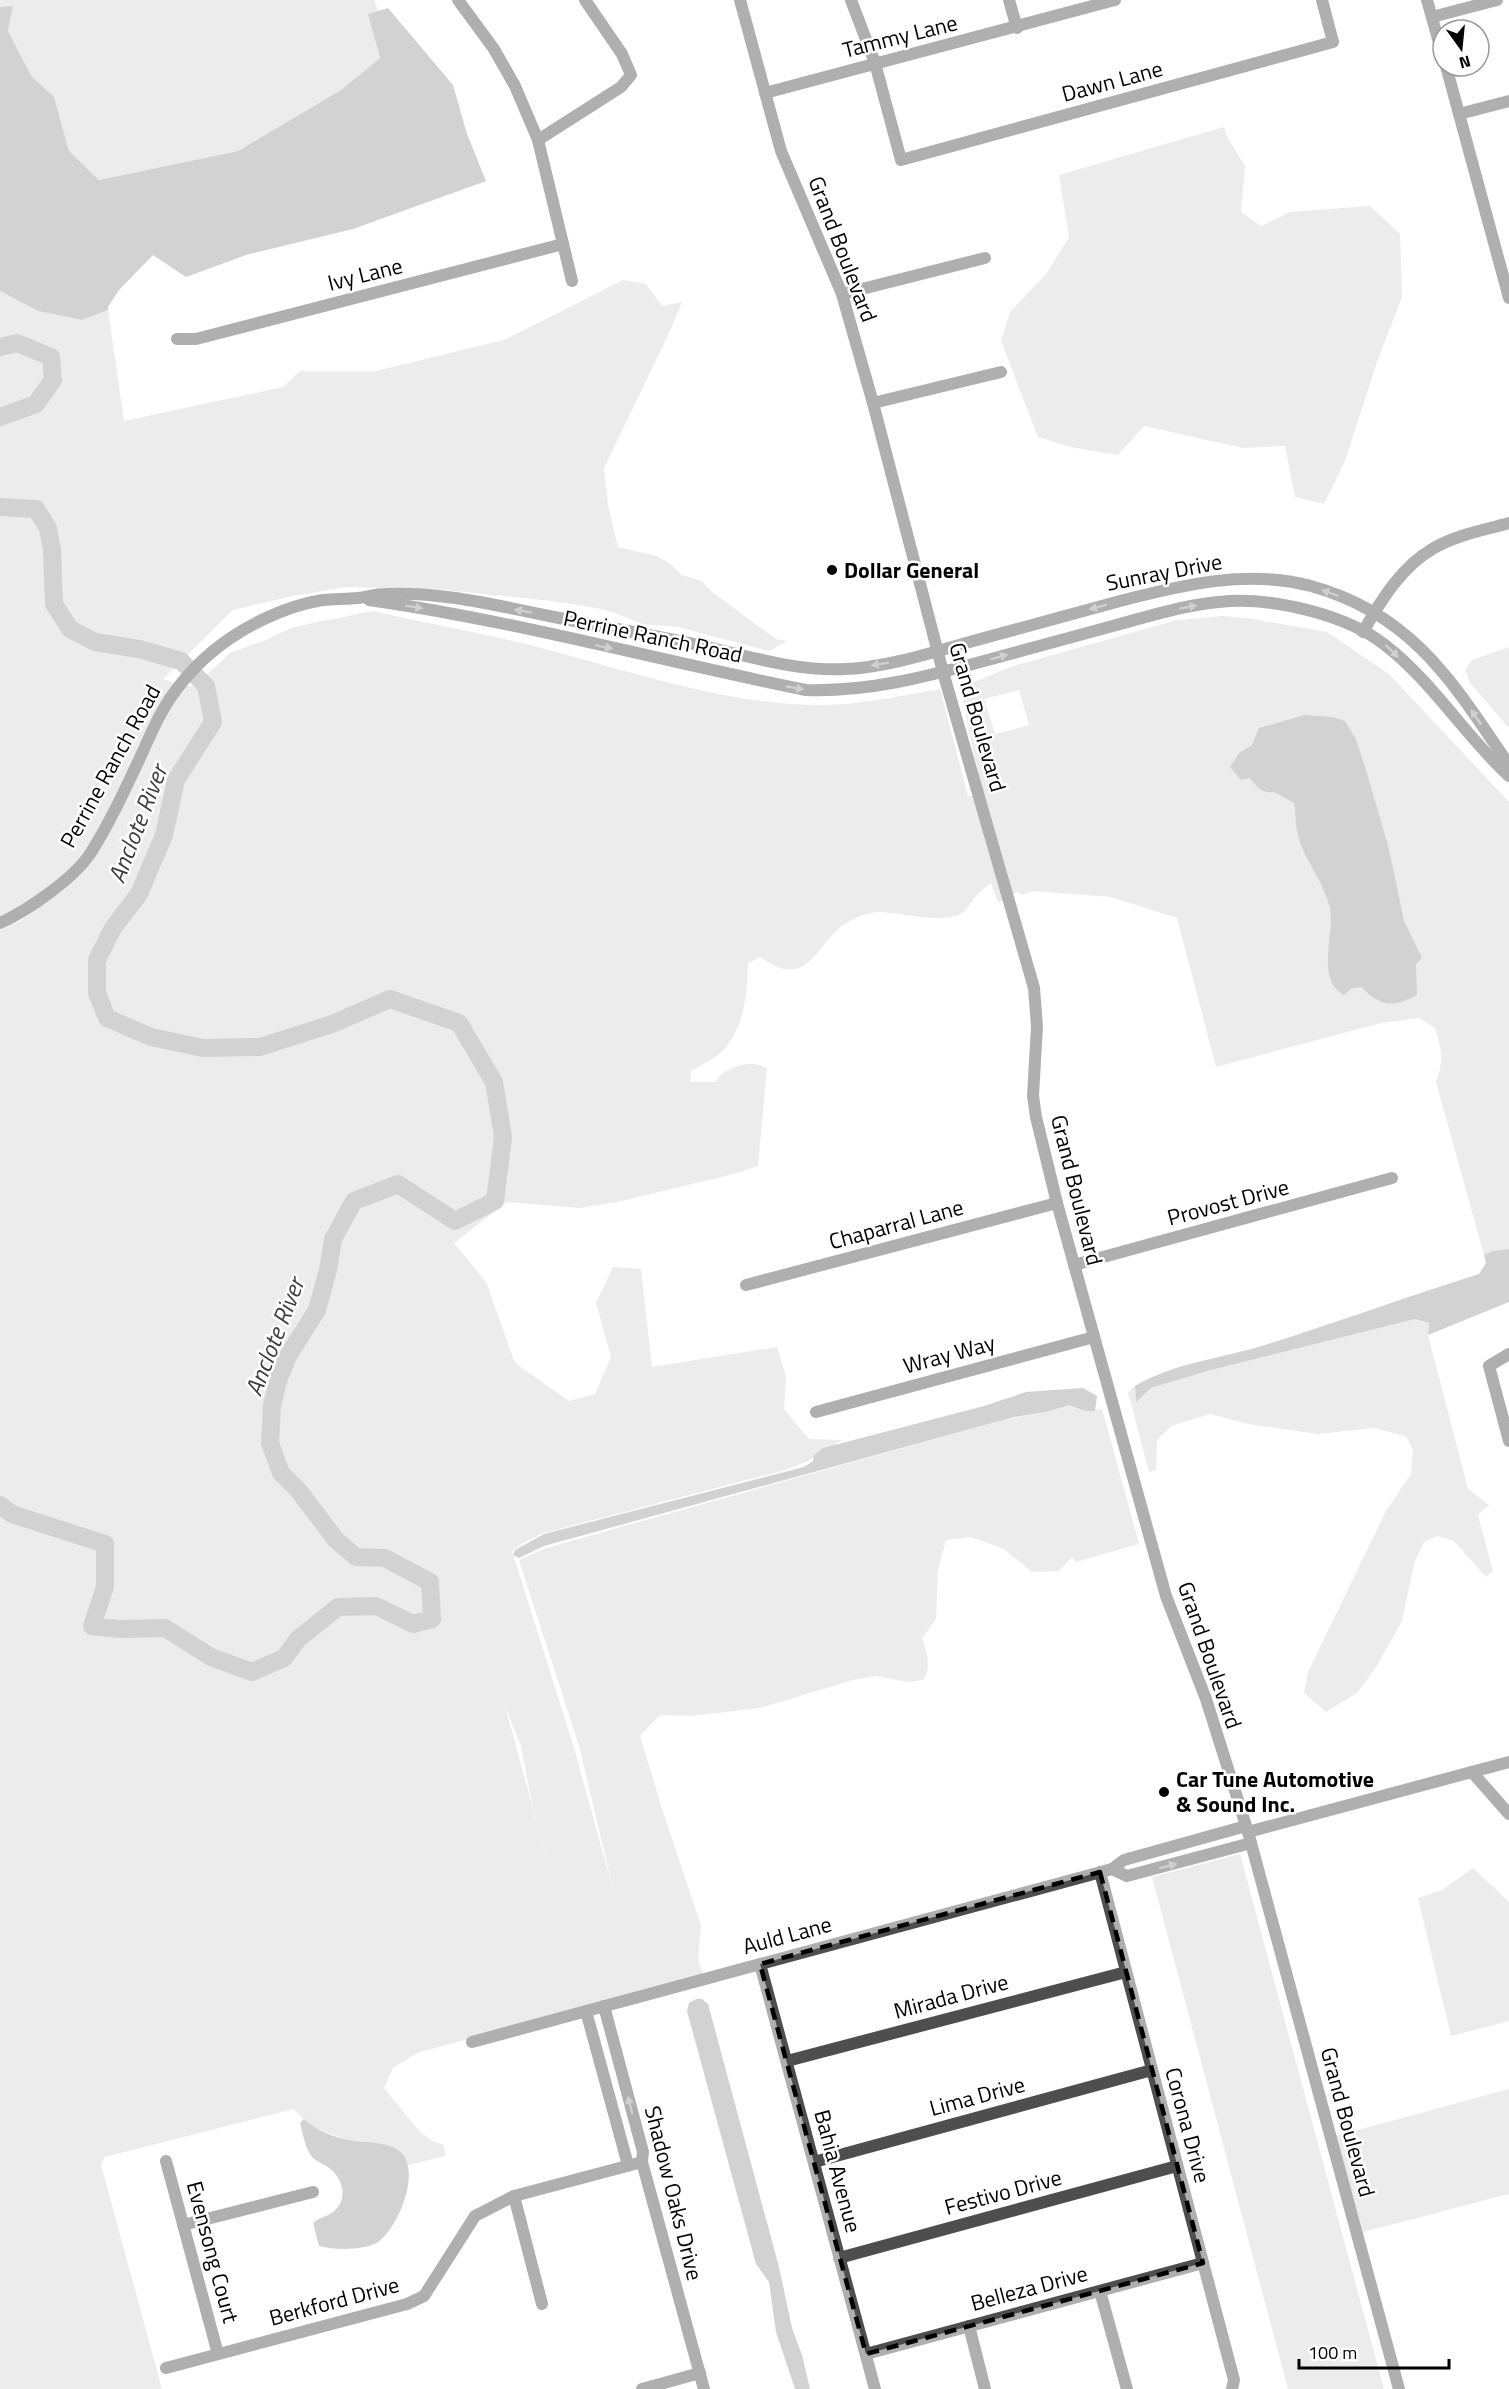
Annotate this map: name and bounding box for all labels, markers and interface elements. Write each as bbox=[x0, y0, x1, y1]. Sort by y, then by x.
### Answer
street label: Tammy Lane bbox=[839, 5, 961, 67]
north arrow bbox=[1431, 18, 1491, 78]
text: N bbox=[1456, 49, 1473, 76]
street label: Dawn Lane bbox=[1058, 51, 1166, 111]
street label: Grand Boulevard bbox=[800, 171, 886, 327]
street label: Ivy Lane bbox=[324, 248, 406, 300]
street label: Sunray Drive bbox=[1103, 544, 1225, 600]
place label: Dollar General bbox=[844, 553, 979, 587]
marker: Dollar General bbox=[825, 563, 839, 577]
one-way arrow bbox=[1321, 588, 1339, 598]
street label: Perrine Ranch Road bbox=[560, 600, 746, 672]
one-way arrow bbox=[404, 602, 423, 611]
one-way arrow bbox=[1178, 602, 1197, 611]
one-way arrow bbox=[1089, 603, 1107, 612]
one-way arrow bbox=[514, 606, 533, 615]
street label: Grand Boulevard bbox=[940, 638, 1016, 796]
one-way arrow bbox=[595, 642, 614, 652]
one-way arrow bbox=[1384, 644, 1398, 658]
one-way arrow bbox=[990, 651, 1008, 661]
one-way arrow bbox=[871, 660, 890, 669]
street label: Perrine Ranch Road bbox=[51, 678, 169, 854]
one-way arrow bbox=[786, 684, 805, 693]
one-way arrow bbox=[1470, 709, 1482, 725]
water label: Anclote River bbox=[98, 756, 177, 888]
street label: Grand Boulevard bbox=[1042, 1111, 1112, 1269]
street label: Provost Drive bbox=[1163, 1169, 1293, 1235]
street label: Chaparral Lane bbox=[825, 1190, 967, 1258]
water label: Anclote River bbox=[235, 1269, 314, 1401]
street label: Wray Way bbox=[899, 1325, 999, 1383]
street label: Grand Boulevard bbox=[1169, 1577, 1251, 1733]
place label: Car Tune Automotive & Sound Inc. bbox=[1176, 1762, 1374, 1821]
marker: Car Tune Automotive & Sound Inc. bbox=[1157, 1785, 1171, 1799]
one-way arrow bbox=[1159, 1860, 1177, 1870]
street label: Auld Lane bbox=[739, 1907, 835, 1963]
street label: Mirada Drive bbox=[890, 1964, 1012, 2028]
street label: Grand Boulevard bbox=[1312, 2043, 1384, 2201]
street label: Corona Drive bbox=[1156, 2064, 1220, 2186]
street label: Lima Drive bbox=[925, 2067, 1029, 2125]
one-way arrow bbox=[625, 2096, 634, 2114]
street label: Shadow Oaks Drive bbox=[636, 2102, 712, 2284]
street label: Bahia Avenue bbox=[805, 2106, 871, 2236]
street label: Festivo Drive bbox=[941, 2160, 1065, 2224]
street label: Evensong Court bbox=[178, 2177, 248, 2327]
street label: Belleza Drive bbox=[967, 2256, 1091, 2320]
street label: Berkford Drive bbox=[265, 2267, 403, 2335]
scale bar bbox=[1299, 2332, 1449, 2370]
text: 100 m bbox=[1308, 2339, 1357, 2366]

